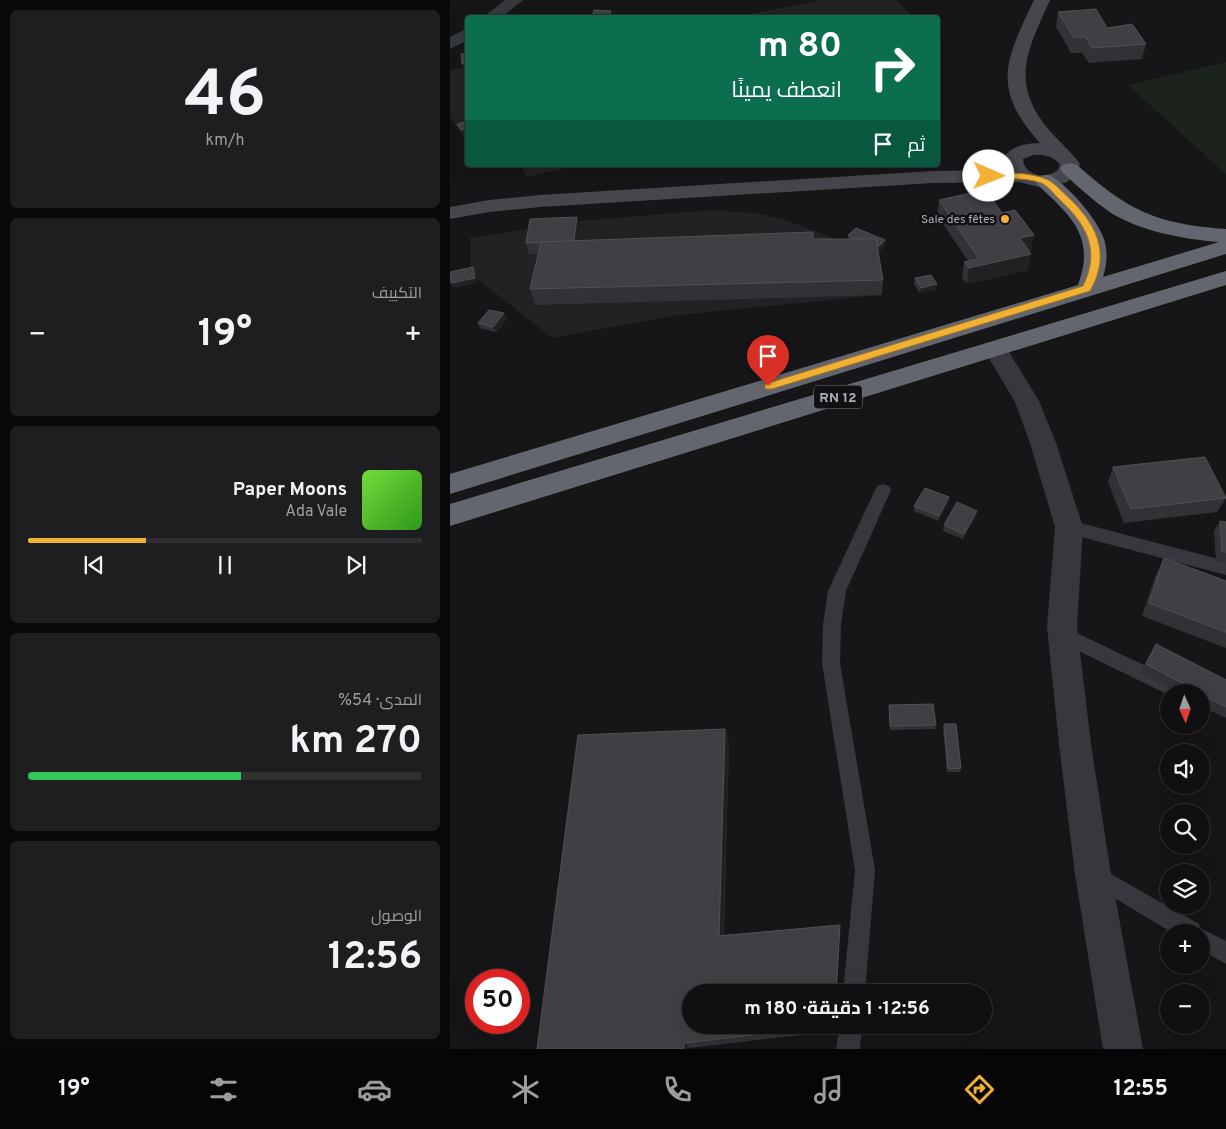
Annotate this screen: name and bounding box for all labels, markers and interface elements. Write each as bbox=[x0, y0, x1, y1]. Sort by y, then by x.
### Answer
text: 80 m bbox=[758, 25, 842, 69]
icon: right bbox=[860, 35, 925, 100]
text: 46 bbox=[184, 57, 266, 139]
text: انعطف يمينًا bbox=[731, 78, 842, 105]
icon: arrive bbox=[869, 130, 897, 158]
text: km/h bbox=[206, 131, 244, 151]
text: ثم bbox=[907, 134, 925, 158]
position arrow bbox=[962, 149, 1014, 201]
place label: Sale des fêtes bbox=[921, 212, 995, 228]
marker: Sale des fêtes bbox=[999, 213, 1011, 225]
text: التكييف bbox=[372, 284, 422, 304]
text: 19° bbox=[198, 311, 252, 360]
text: − bbox=[28, 318, 46, 354]
text: + bbox=[404, 318, 422, 354]
pin bbox=[747, 335, 789, 386]
icon: arrive bbox=[754, 342, 782, 370]
road number: RN 12 bbox=[814, 386, 862, 408]
text: Paper Moons bbox=[233, 478, 347, 502]
text: Ada Vale bbox=[285, 502, 347, 522]
icon: previous bbox=[80, 551, 108, 579]
icon: pause bbox=[211, 551, 239, 579]
icon: next bbox=[342, 551, 370, 579]
north arrow bbox=[1160, 684, 1210, 734]
map controls bbox=[1160, 684, 1210, 1034]
text: المدى · 54% bbox=[338, 691, 422, 711]
text: 270 km bbox=[290, 718, 422, 767]
button: sound bbox=[1160, 744, 1210, 794]
button: search bbox=[1160, 804, 1210, 854]
button: layers bbox=[1160, 864, 1210, 914]
text: الوصول bbox=[371, 907, 422, 927]
button: + bbox=[1160, 924, 1210, 974]
text: 12:56 bbox=[328, 934, 422, 983]
speed limit sign: 50 bbox=[465, 969, 530, 1034]
button: − bbox=[1160, 984, 1210, 1034]
text: 12:56 · 1 دقيقة · 180 m bbox=[744, 997, 930, 1021]
icon: filters bbox=[206, 1072, 241, 1107]
icon: car bbox=[357, 1072, 392, 1107]
icon: climate bbox=[508, 1072, 543, 1107]
icon: phone bbox=[660, 1072, 695, 1107]
icon: music bbox=[811, 1072, 846, 1107]
icon: directions bbox=[962, 1072, 997, 1107]
text: 19° bbox=[58, 1076, 90, 1103]
text: 12:55 bbox=[1113, 1076, 1168, 1103]

